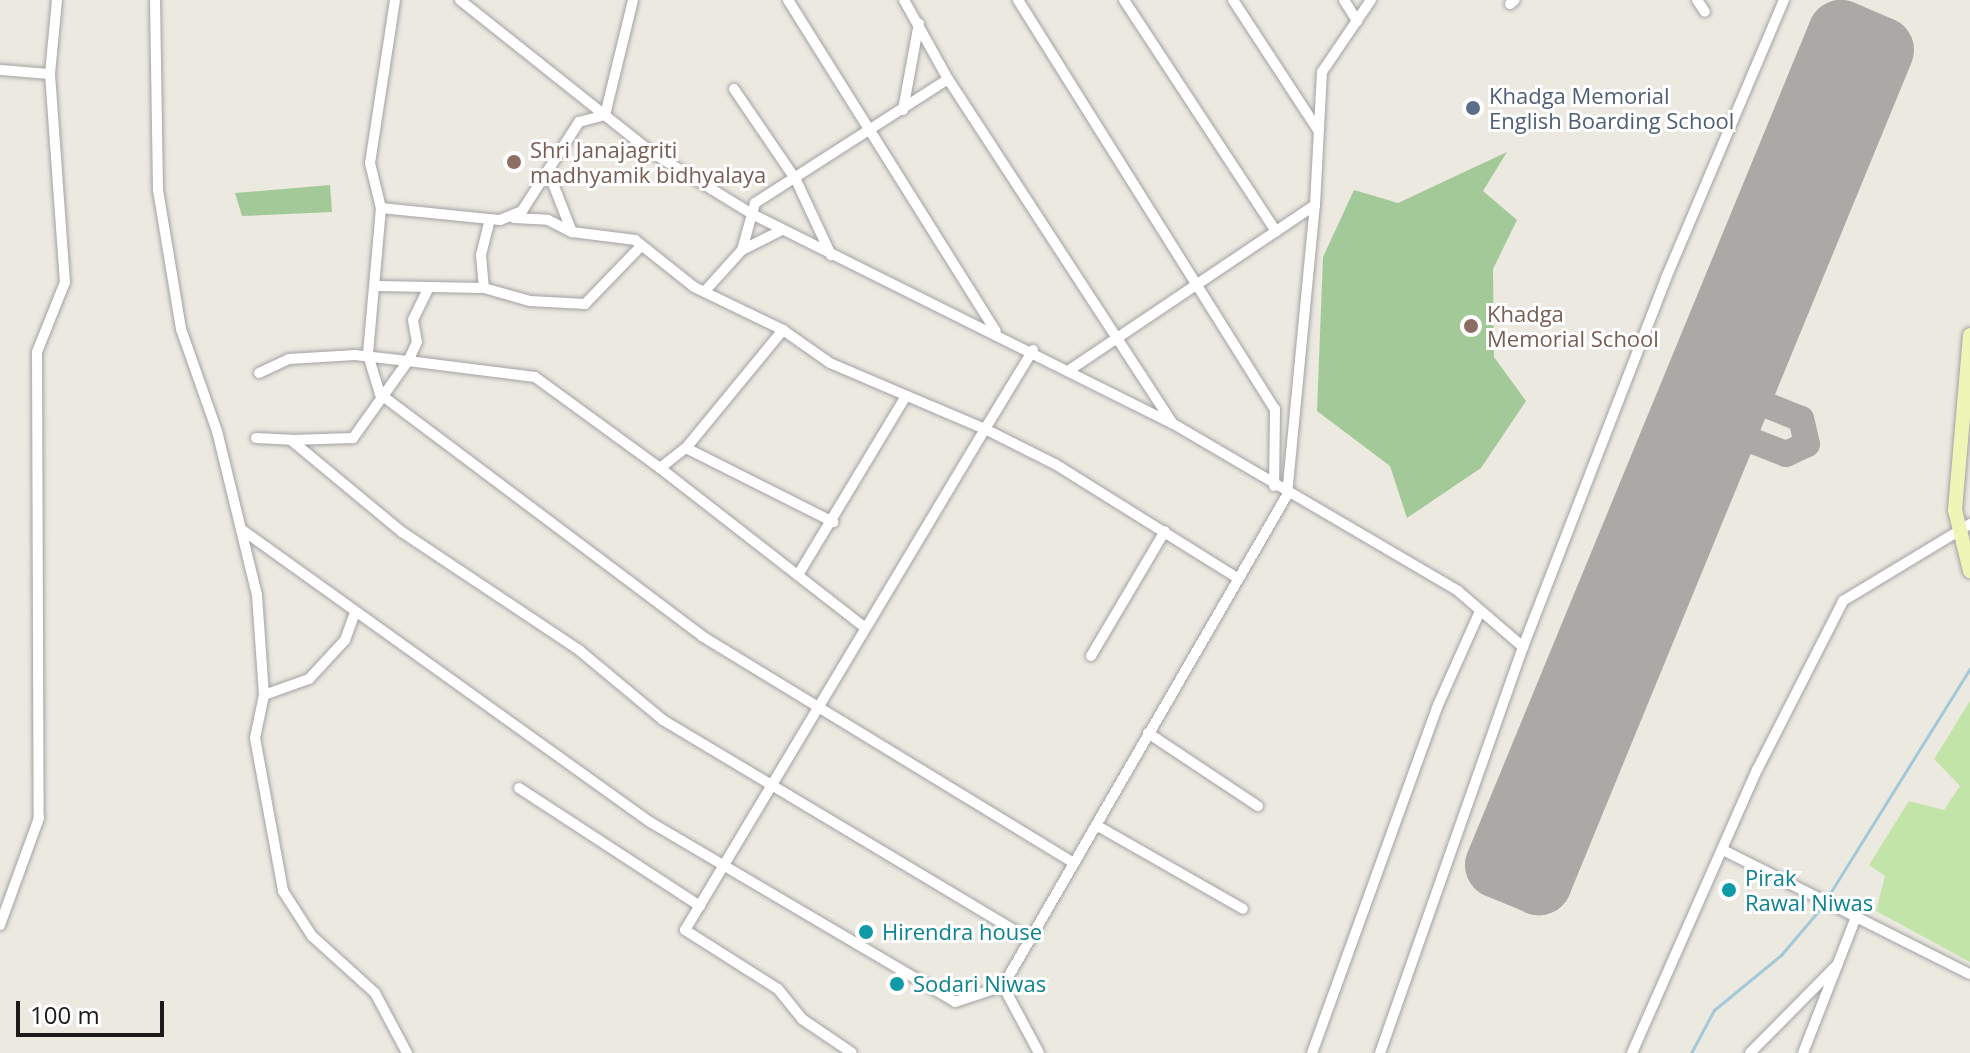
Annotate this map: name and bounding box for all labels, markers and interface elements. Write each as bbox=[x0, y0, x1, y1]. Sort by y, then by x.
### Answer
place label: Khadga Memorial English Boarding School bbox=[1489, 82, 1734, 134]
marker: Khadga Memorial English Boarding School bbox=[1464, 99, 1482, 117]
place label: Shri Janajagriti madhyamik bidhyalaya bbox=[530, 136, 766, 188]
marker: Shri Janajagriti madhyamik bidhyalaya bbox=[505, 153, 523, 171]
place label: Khadga Memorial School bbox=[1487, 300, 1659, 352]
marker: Khadga Memorial School bbox=[1462, 317, 1480, 335]
place label: Pirak Rawal Niwas bbox=[1745, 864, 1873, 916]
marker: Pirak Rawal Niwas bbox=[1720, 881, 1738, 899]
place label: Hirendra house bbox=[882, 919, 1042, 945]
marker: Hirendra house bbox=[857, 923, 875, 941]
place label: Sodari Niwas bbox=[913, 971, 1046, 997]
marker: Sodari Niwas bbox=[888, 975, 906, 993]
scale bar bbox=[20, 985, 168, 1035]
text: 100 m bbox=[30, 998, 100, 1031]

